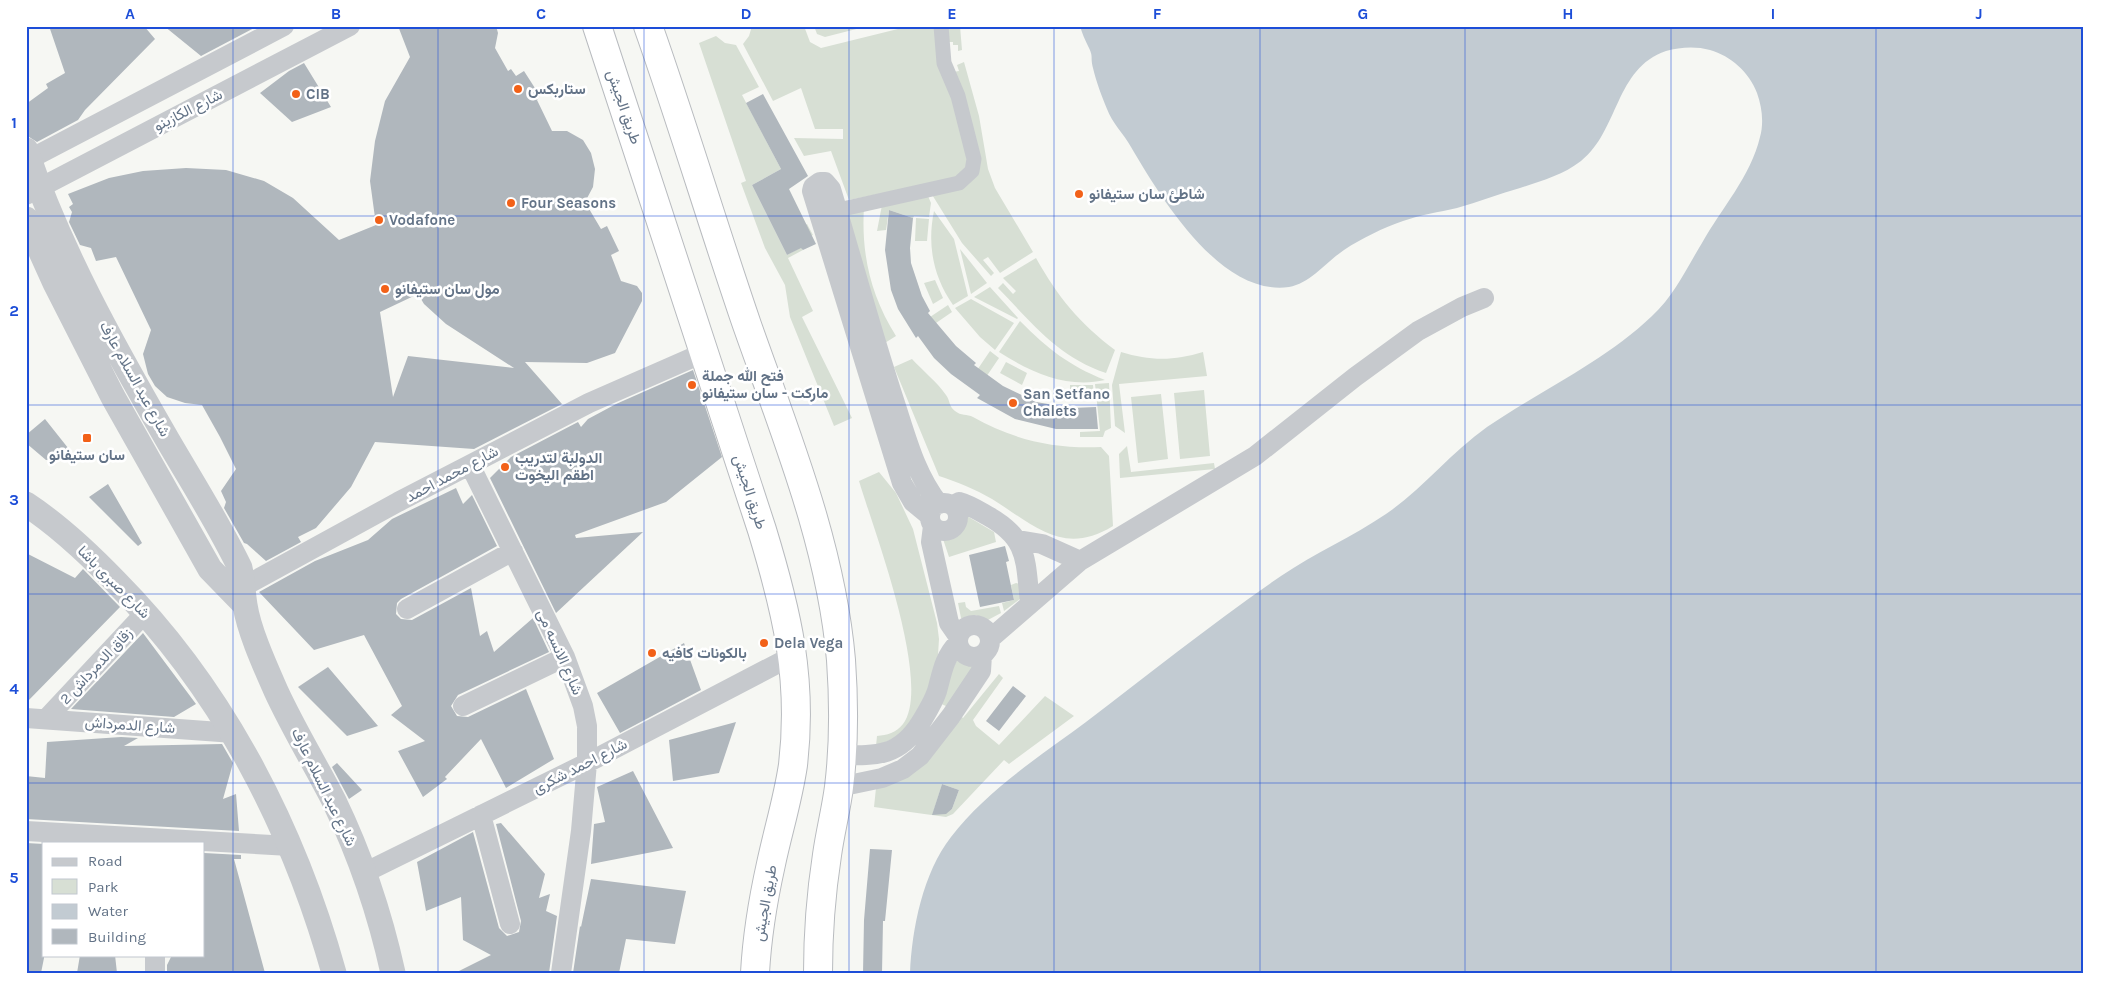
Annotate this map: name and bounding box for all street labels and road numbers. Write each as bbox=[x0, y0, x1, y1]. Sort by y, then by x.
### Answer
street label: طريق الجيش bbox=[602, 67, 645, 147]
street label: شارع الكازينو bbox=[151, 85, 226, 137]
street label: شارع عبد السلام عارف bbox=[94, 318, 174, 441]
street label: شارع محمد احمد bbox=[403, 442, 502, 508]
street label: طريق الجيش bbox=[729, 452, 771, 532]
street label: شارع صبرى باشا bbox=[72, 542, 154, 624]
street label: شارع الانسه مى bbox=[531, 606, 587, 699]
street label: زقاق الدمرداش 2 bbox=[56, 624, 137, 709]
street label: شارع الدمرداش bbox=[84, 713, 176, 739]
street label: شارع عبد السلام عارف bbox=[286, 725, 360, 850]
street label: شارع احمد شكرى bbox=[530, 734, 631, 799]
street label: طريق الجيش bbox=[749, 863, 782, 943]

